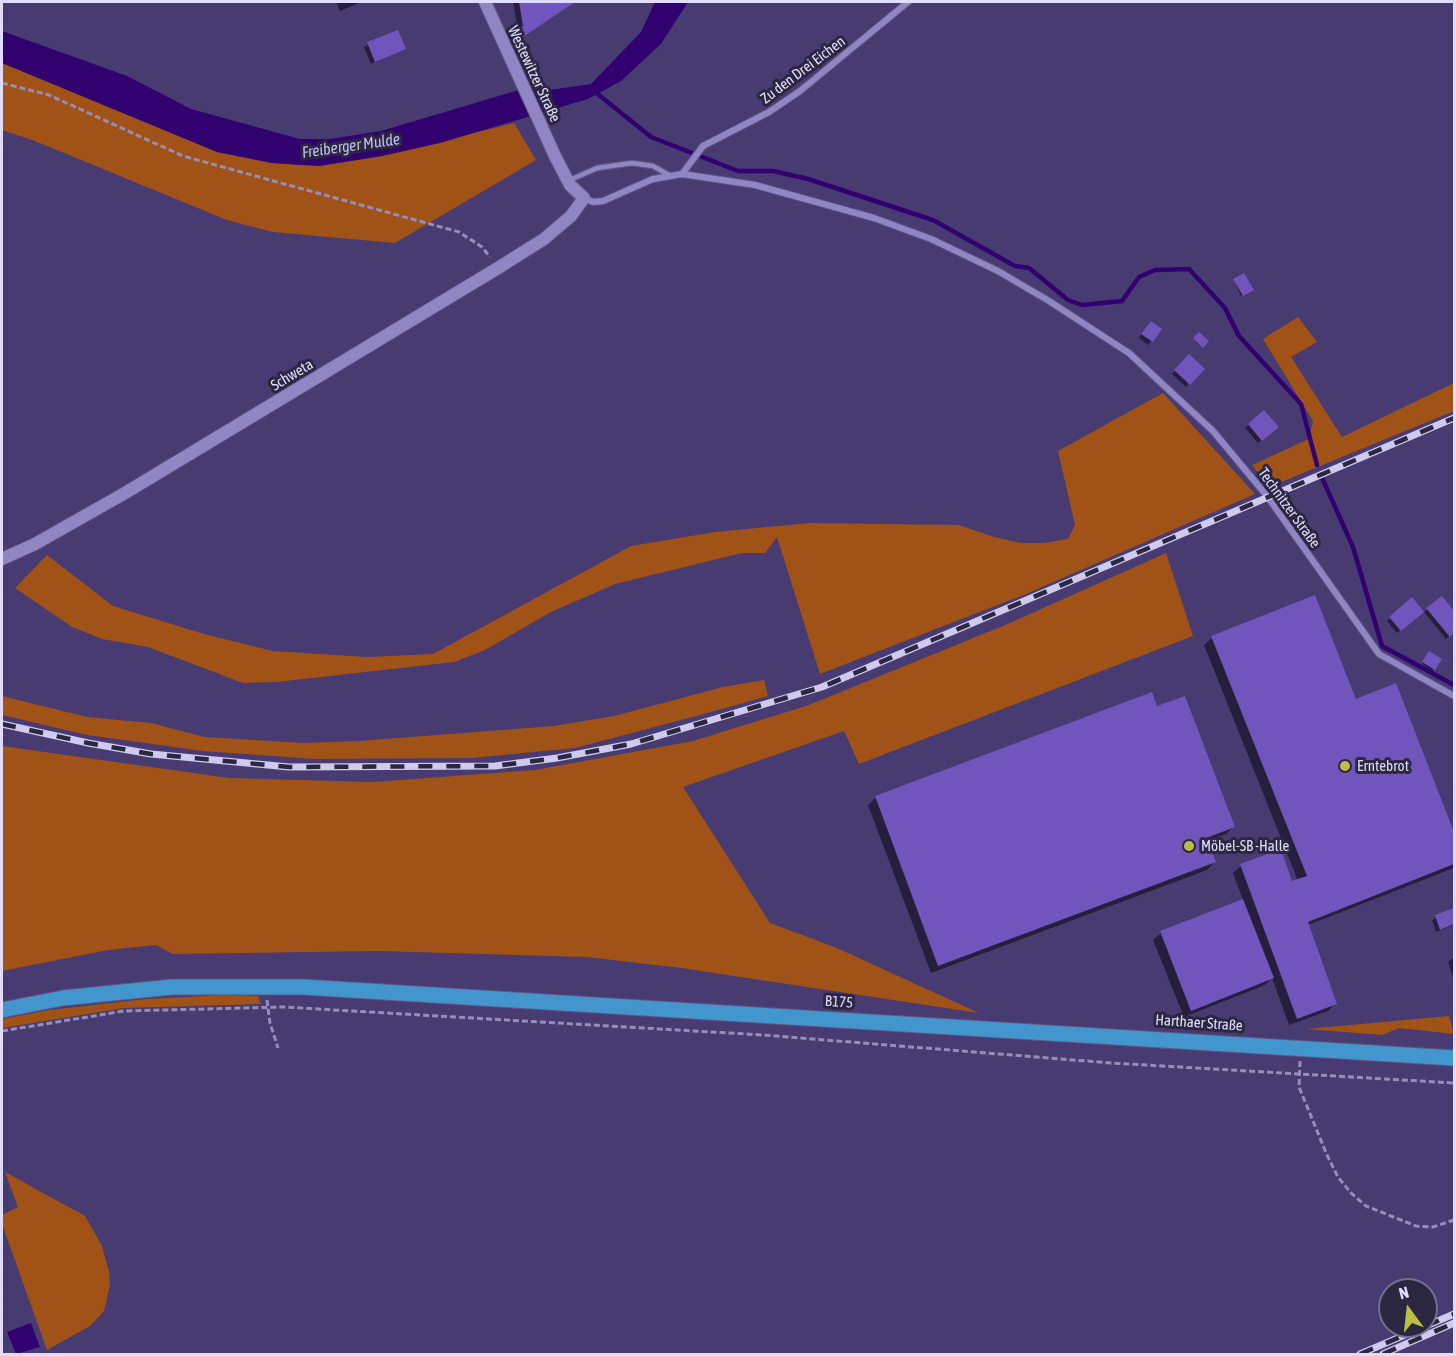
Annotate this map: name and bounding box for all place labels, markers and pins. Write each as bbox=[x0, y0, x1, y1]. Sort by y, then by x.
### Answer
place label: Erntebrot bbox=[1357, 757, 1409, 775]
marker: Erntebrot bbox=[1338, 759, 1352, 773]
place label: Möbel-SB -Halle bbox=[1201, 837, 1289, 855]
marker: Möbel-SB -Halle bbox=[1182, 839, 1196, 853]

